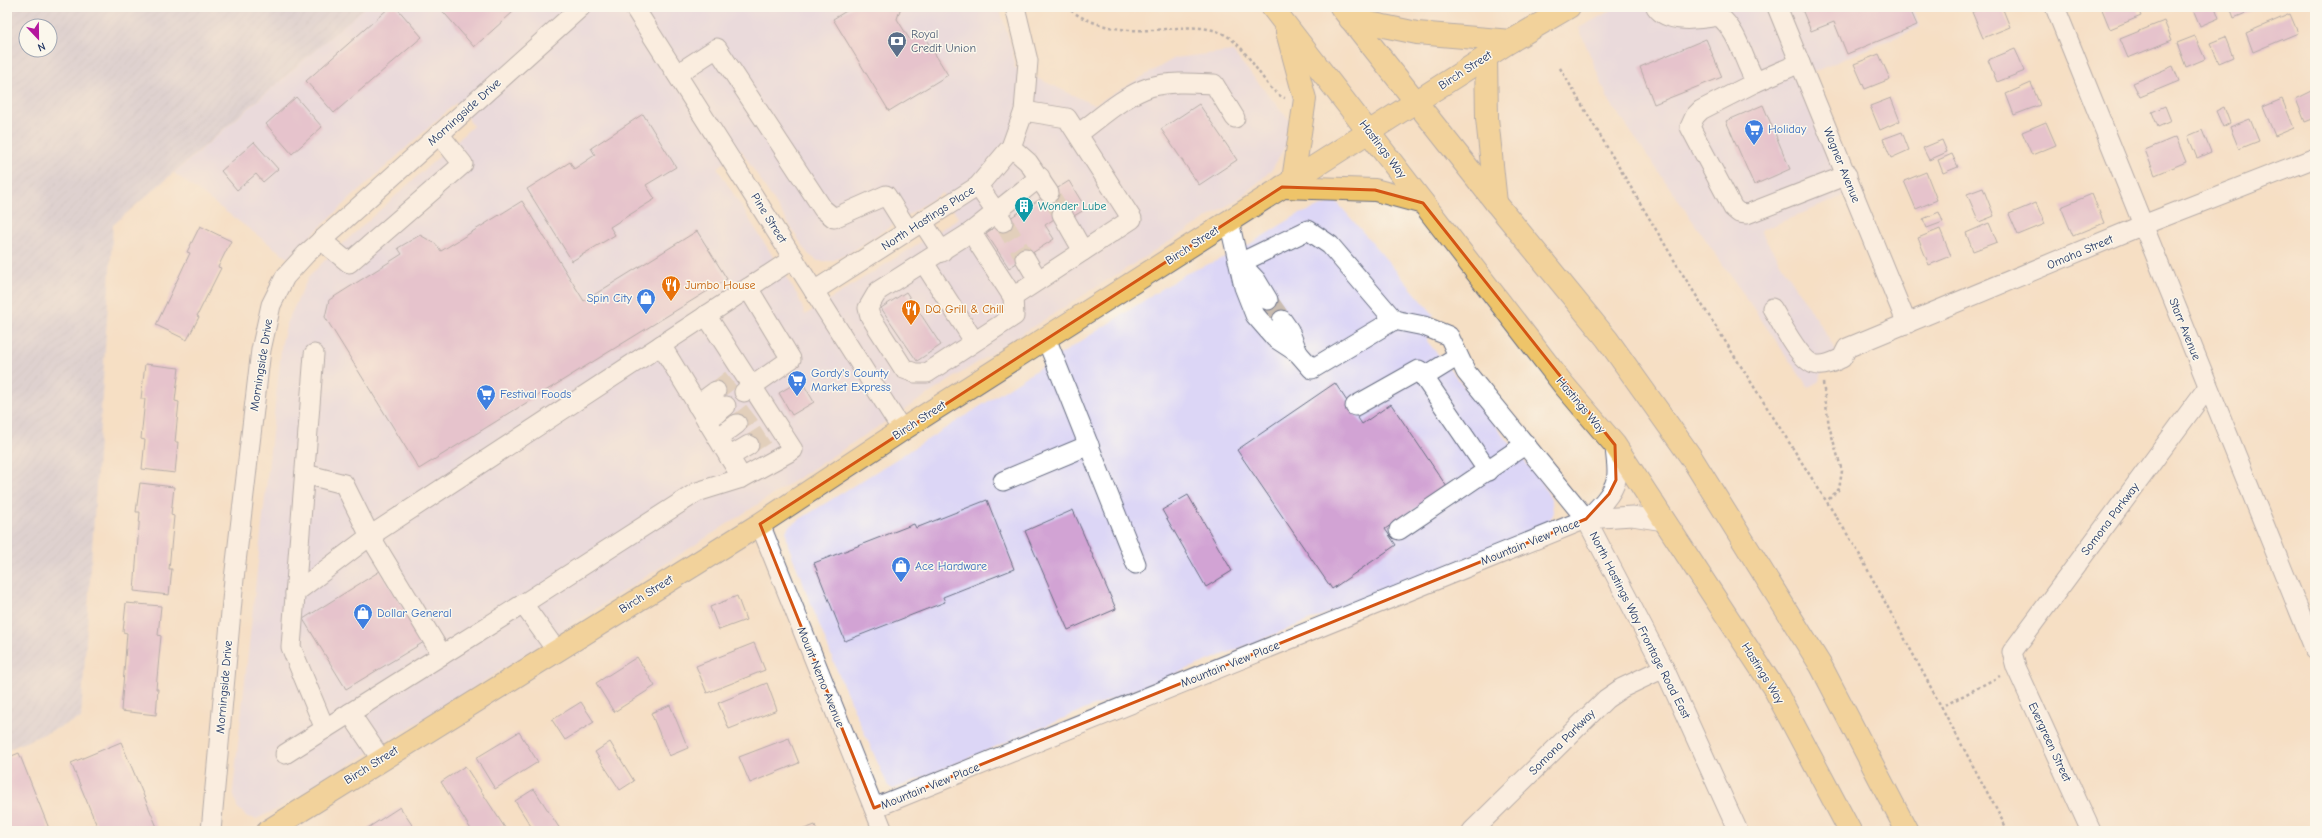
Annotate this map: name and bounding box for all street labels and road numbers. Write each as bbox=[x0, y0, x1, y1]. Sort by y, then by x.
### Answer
street label: Birch Street bbox=[1436, 47, 1495, 92]
street label: Morningside Drive bbox=[425, 76, 503, 148]
street label: Hastings Way bbox=[1357, 117, 1410, 181]
street label: Wagner Avenue bbox=[1821, 125, 1863, 205]
street label: North Hastings Place bbox=[879, 183, 977, 253]
street label: Pine Street bbox=[748, 190, 790, 246]
street label: Birch Street bbox=[1163, 222, 1222, 267]
street label: Omaha Street bbox=[2045, 232, 2116, 272]
street label: Starr Avenue bbox=[2166, 296, 2204, 362]
street label: Morningside Drive bbox=[247, 318, 275, 412]
street label: Hastings Way bbox=[1553, 374, 1609, 436]
street label: Birch Street bbox=[890, 397, 949, 442]
street label: Somona Parkway bbox=[2078, 479, 2142, 558]
street label: Mountain View Place bbox=[1478, 516, 1582, 568]
street label: North Hastings Way Frontage Road East bbox=[1587, 529, 1694, 721]
street label: Birch Street bbox=[616, 572, 676, 616]
street label: Mount Nemo Avenue bbox=[794, 625, 848, 729]
street label: Mountain View Place bbox=[1178, 638, 1282, 690]
street label: Morningside Drive bbox=[213, 640, 235, 734]
street label: Hastings Way bbox=[1739, 640, 1788, 707]
street label: Evergreen Street bbox=[2025, 700, 2075, 784]
street label: Somona Parkway bbox=[1526, 706, 1598, 778]
street label: Birch Street bbox=[341, 743, 401, 787]
street label: Mountain View Place bbox=[878, 760, 982, 812]

